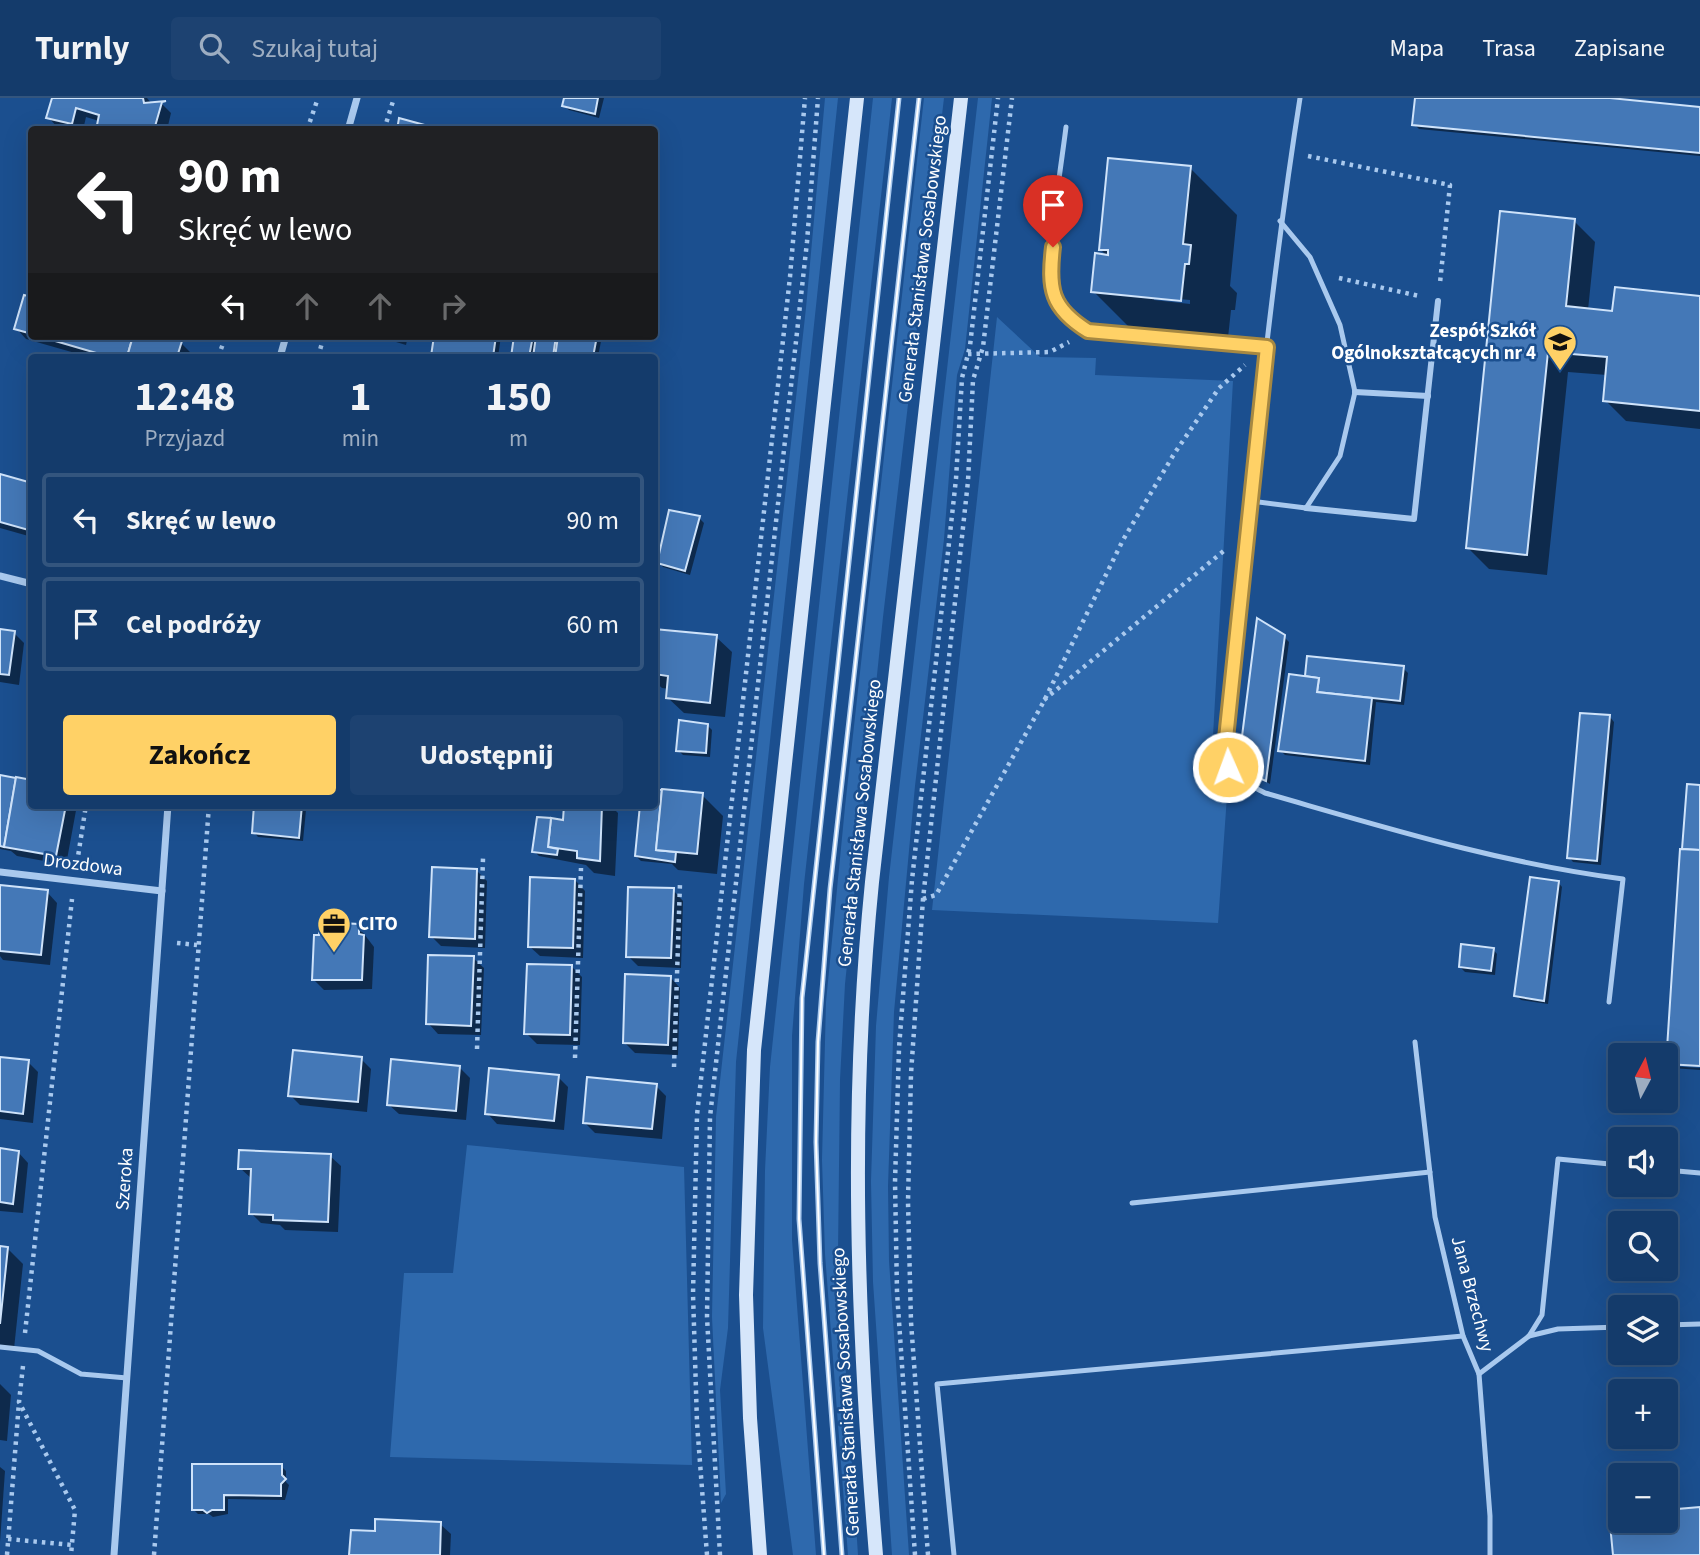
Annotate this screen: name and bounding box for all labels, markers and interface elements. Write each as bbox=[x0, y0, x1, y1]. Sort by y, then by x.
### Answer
search box bbox=[171, 17, 661, 80]
text: Turnly bbox=[35, 25, 129, 72]
icon: search bbox=[195, 29, 233, 67]
text: Szukaj tutaj bbox=[251, 30, 378, 67]
text: Mapa bbox=[1390, 31, 1444, 66]
text: Trasa bbox=[1482, 31, 1536, 66]
text: Zapisane bbox=[1574, 31, 1665, 66]
street label: Generała Stanisława Sosabowskiego bbox=[892, 114, 954, 404]
text: 90 m bbox=[178, 142, 282, 212]
icon: left bbox=[63, 154, 154, 245]
pin bbox=[1023, 175, 1083, 247]
icon: arrive bbox=[1034, 186, 1072, 224]
text: Skręć w lewo bbox=[178, 207, 352, 253]
icon: left bbox=[215, 287, 253, 325]
icon: ahead bbox=[288, 287, 326, 325]
icon: ahead bbox=[361, 287, 399, 325]
icon: right bbox=[434, 287, 472, 325]
place label: Zespół Szkół Ogólnokształcących nr 4 bbox=[1331, 318, 1537, 367]
school or university icon: Zespół Szkół Ogólnokształcących nr 4 bbox=[1541, 323, 1579, 372]
text: 12:48 bbox=[134, 367, 236, 427]
text: 1 bbox=[349, 367, 371, 427]
text: 150 bbox=[485, 367, 552, 427]
text: Przyjazd bbox=[145, 422, 225, 455]
text: min bbox=[342, 422, 379, 455]
text: m bbox=[509, 422, 528, 455]
icon: left bbox=[67, 501, 105, 539]
text: Skręć w lewo bbox=[126, 502, 276, 539]
text: 90 m bbox=[566, 502, 619, 539]
icon: arrive bbox=[67, 605, 105, 643]
text: Cel podróży bbox=[126, 606, 261, 643]
text: 60 m bbox=[566, 606, 619, 643]
street label: Generała Stanisława Sosabowskiego bbox=[831, 678, 889, 968]
button: Zakończ bbox=[63, 715, 336, 795]
button: Udostępnij bbox=[350, 715, 623, 795]
position arrow bbox=[1191, 730, 1265, 804]
street label: Drozdowa bbox=[42, 847, 124, 883]
office icon: CITO bbox=[315, 905, 353, 954]
place label: CITO bbox=[358, 911, 398, 938]
north arrow bbox=[1608, 1043, 1678, 1113]
map controls bbox=[1608, 1043, 1678, 1533]
button: sound bbox=[1608, 1127, 1678, 1197]
street label: Szeroka bbox=[109, 1147, 141, 1211]
button: search bbox=[1608, 1211, 1678, 1281]
street label: Jana Brzechwy bbox=[1444, 1233, 1500, 1355]
street label: Generała Stanisława Sosabowskiego bbox=[825, 1247, 867, 1537]
button: layers bbox=[1608, 1295, 1678, 1365]
button: + bbox=[1608, 1379, 1678, 1449]
button: − bbox=[1608, 1463, 1678, 1533]

